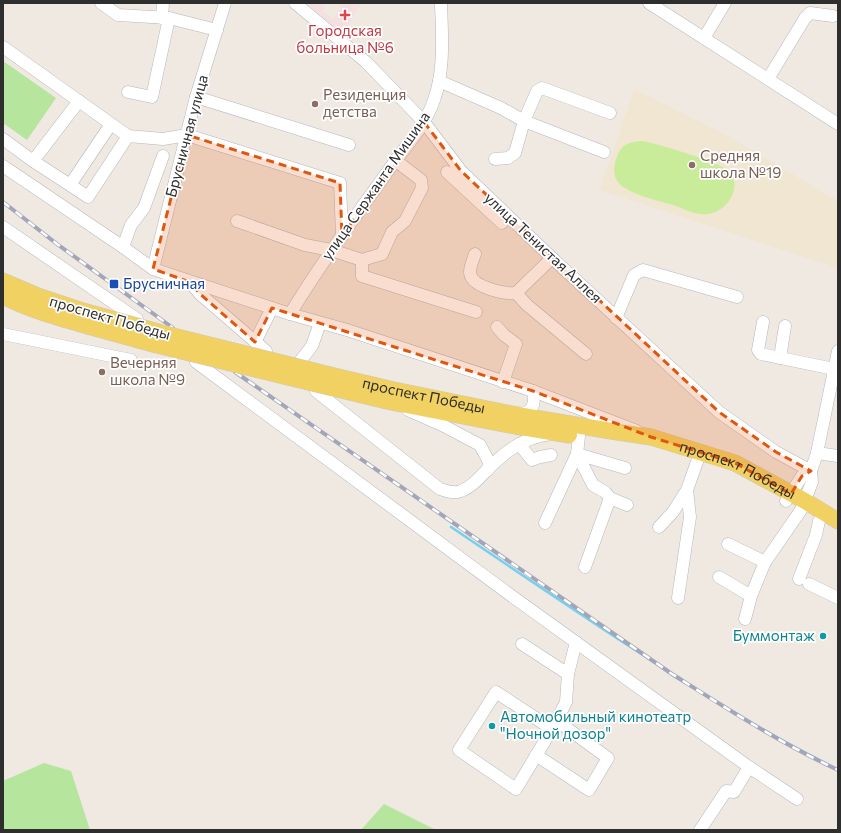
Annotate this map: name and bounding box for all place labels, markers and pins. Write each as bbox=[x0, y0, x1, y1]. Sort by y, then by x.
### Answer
marker: Городская больница №6 bbox=[339, 9, 351, 21]
place label: Городская больница №6 bbox=[296, 21, 394, 56]
place label: Резиденция детства bbox=[323, 85, 406, 120]
marker: Резиденция детства bbox=[310, 99, 320, 109]
place label: Средняя школа №19 bbox=[700, 146, 781, 181]
marker: Средняя школа №19 bbox=[687, 160, 697, 170]
place label: Брусничная bbox=[123, 274, 205, 292]
marker: Брусничная bbox=[108, 278, 120, 290]
place label: Вечерняя школа №9 bbox=[110, 353, 185, 388]
marker: Вечерняя школа №9 bbox=[97, 367, 107, 377]
place label: Буммонтаж bbox=[733, 626, 815, 644]
marker: Буммонтаж bbox=[818, 631, 828, 641]
place label: Автомобильный кинотеатр "Ночной дозор" bbox=[500, 707, 691, 742]
marker: Автомобильный кинотеатр "Ночной дозор" bbox=[487, 721, 497, 731]

